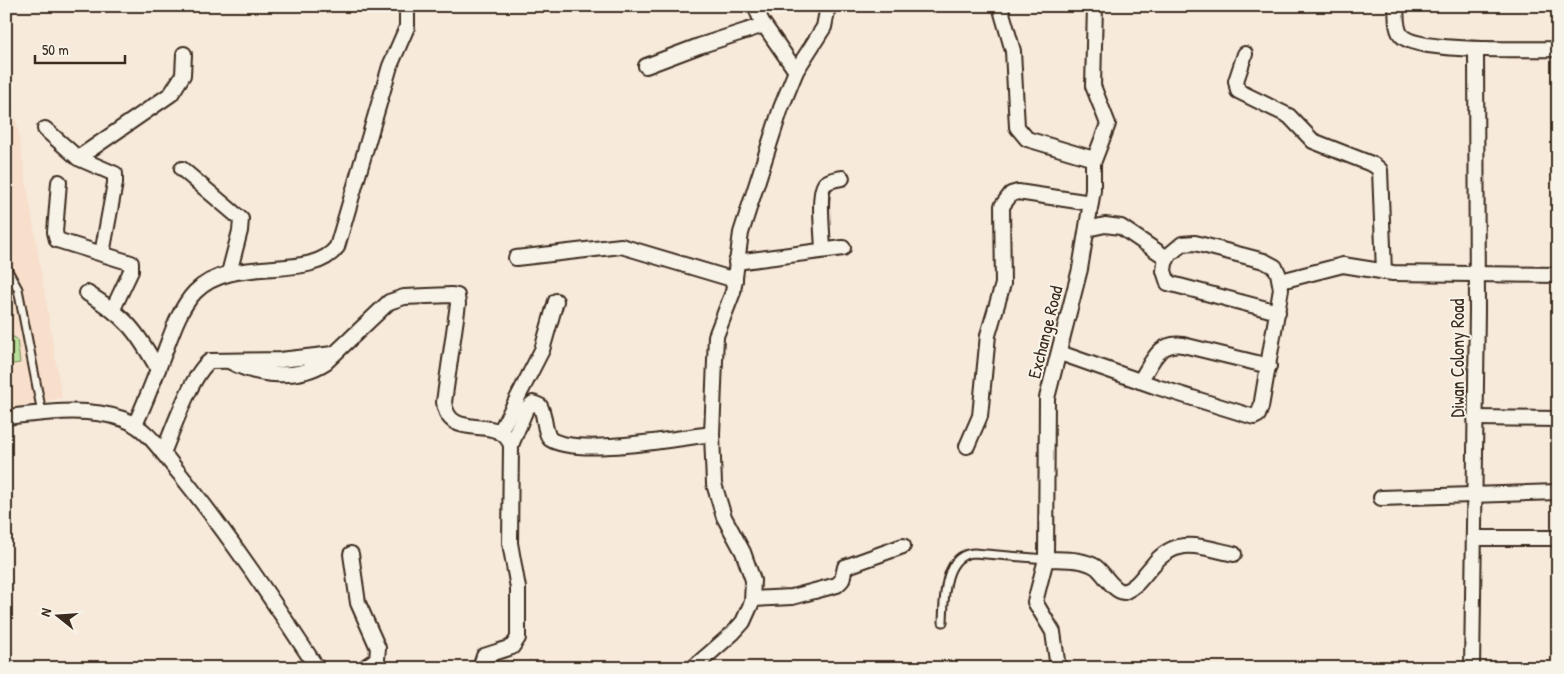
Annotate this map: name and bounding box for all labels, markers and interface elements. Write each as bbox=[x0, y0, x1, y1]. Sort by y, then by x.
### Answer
scale bar bbox=[35, 32, 125, 64]
text: 50 m bbox=[42, 39, 69, 60]
street label: Exchange Road bbox=[1021, 283, 1069, 381]
street label: Diwan Colony Road bbox=[1445, 299, 1470, 417]
north arrow bbox=[32, 592, 82, 642]
text: N bbox=[35, 605, 55, 618]

